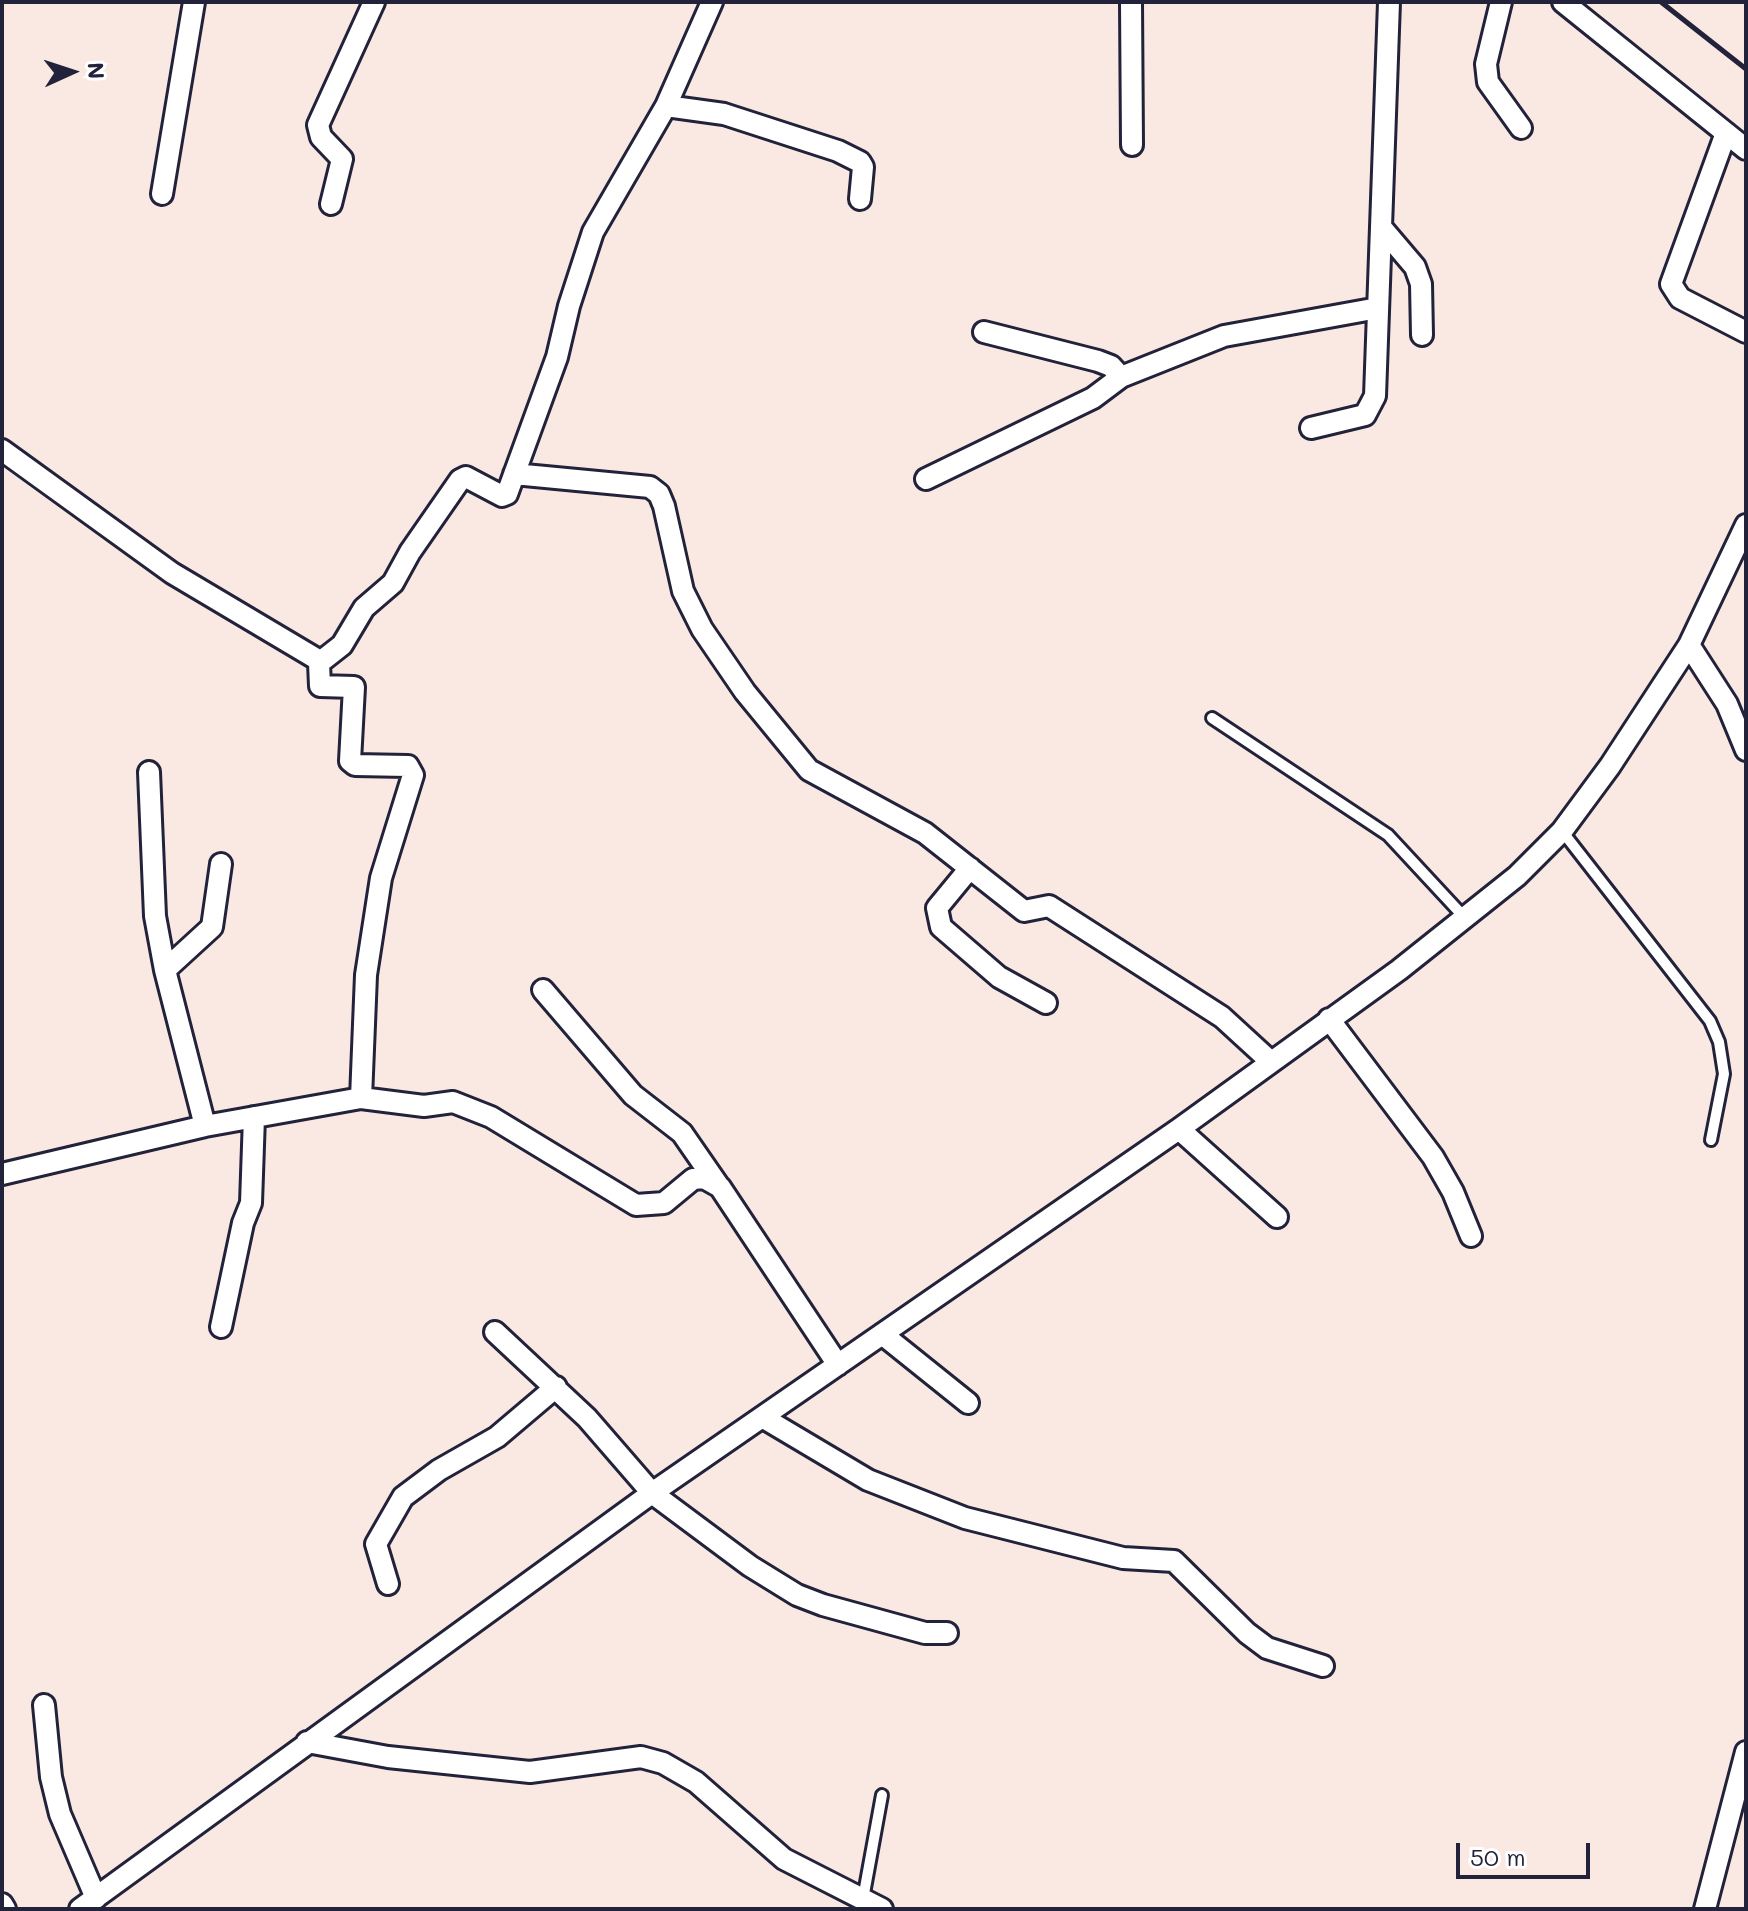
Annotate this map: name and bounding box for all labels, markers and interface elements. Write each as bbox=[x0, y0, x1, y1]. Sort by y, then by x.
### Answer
north arrow bbox=[32, 32, 112, 112]
text: N bbox=[82, 62, 111, 80]
scale bar bbox=[1460, 1827, 1594, 1877]
text: 50 m bbox=[1470, 1841, 1526, 1872]

